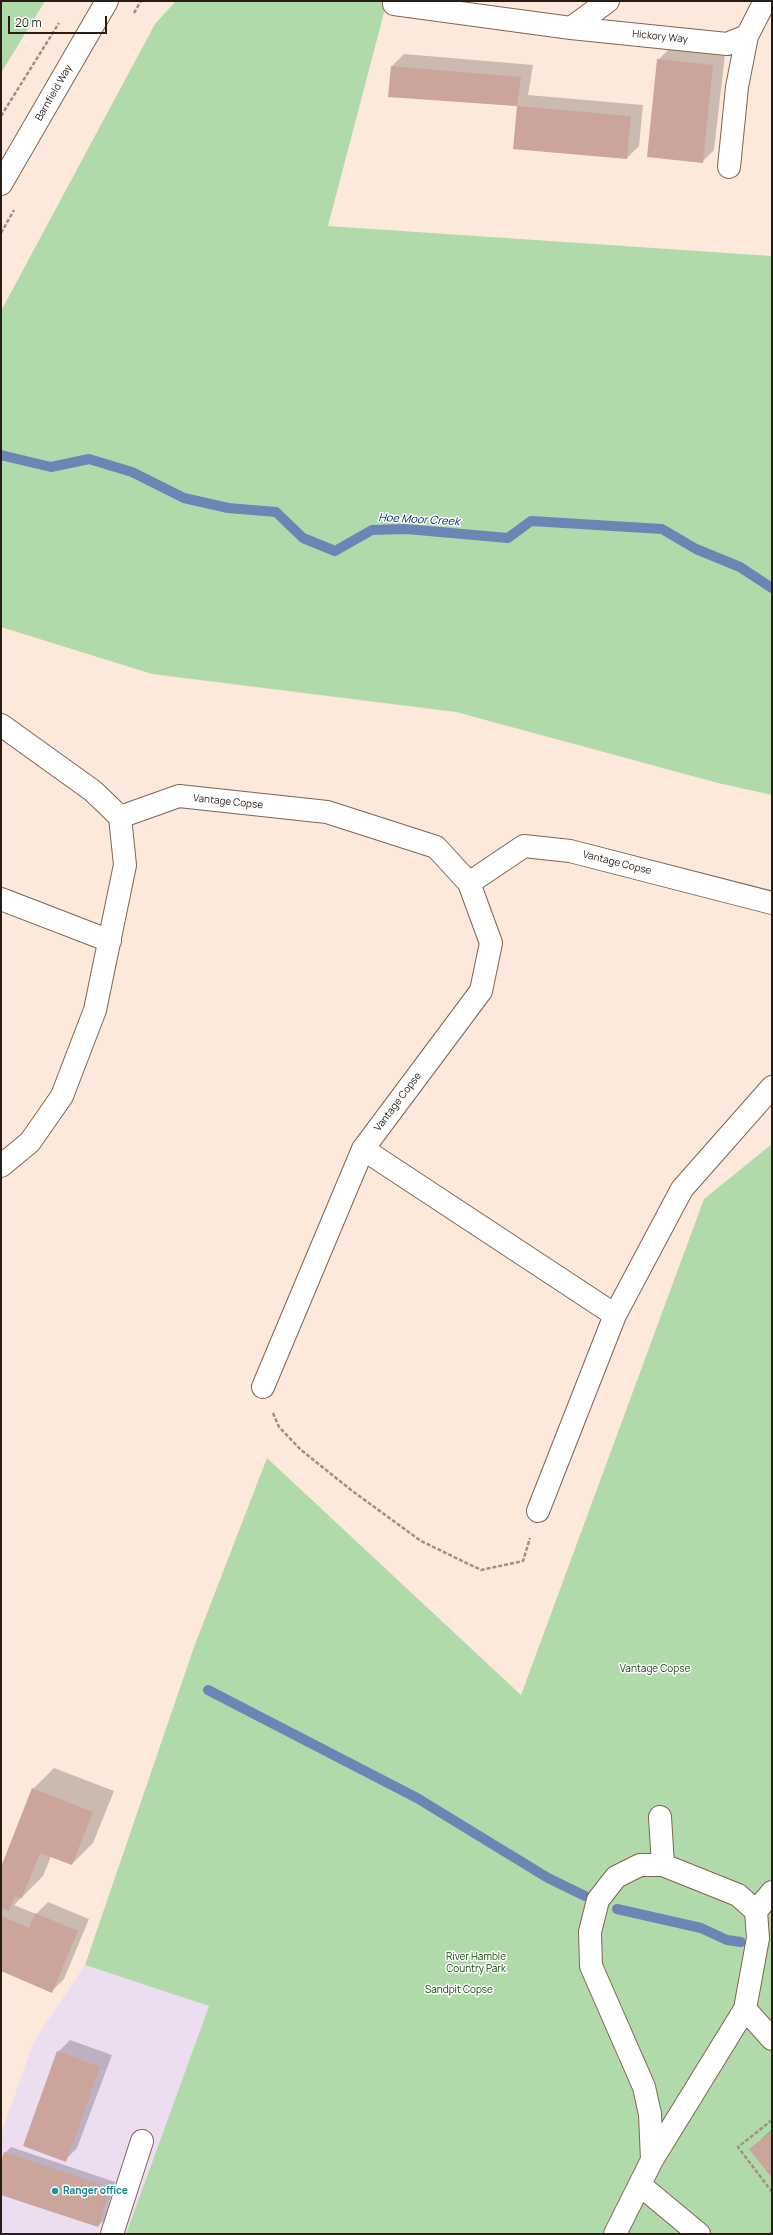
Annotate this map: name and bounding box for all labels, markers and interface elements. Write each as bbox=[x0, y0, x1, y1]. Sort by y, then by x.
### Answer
scale bar bbox=[10, 8, 109, 34]
text: 20 m bbox=[15, 14, 42, 31]
street label: Hickory Way bbox=[632, 28, 688, 46]
street label: Barnfield Way bbox=[33, 63, 75, 123]
water label: Hoe Moor Creek bbox=[378, 511, 460, 529]
street label: Vantage Copse bbox=[192, 792, 264, 812]
street label: Vantage Copse bbox=[581, 849, 653, 877]
street label: Vantage Copse bbox=[372, 1070, 424, 1134]
park label: Vantage Copse bbox=[620, 1663, 690, 1675]
park label: River Hamble Country Park bbox=[446, 1951, 506, 1974]
park label: Sandpit Copse bbox=[425, 1984, 493, 1996]
place label: Ranger office bbox=[63, 2185, 128, 2197]
marker: Ranger office bbox=[50, 2186, 60, 2196]

